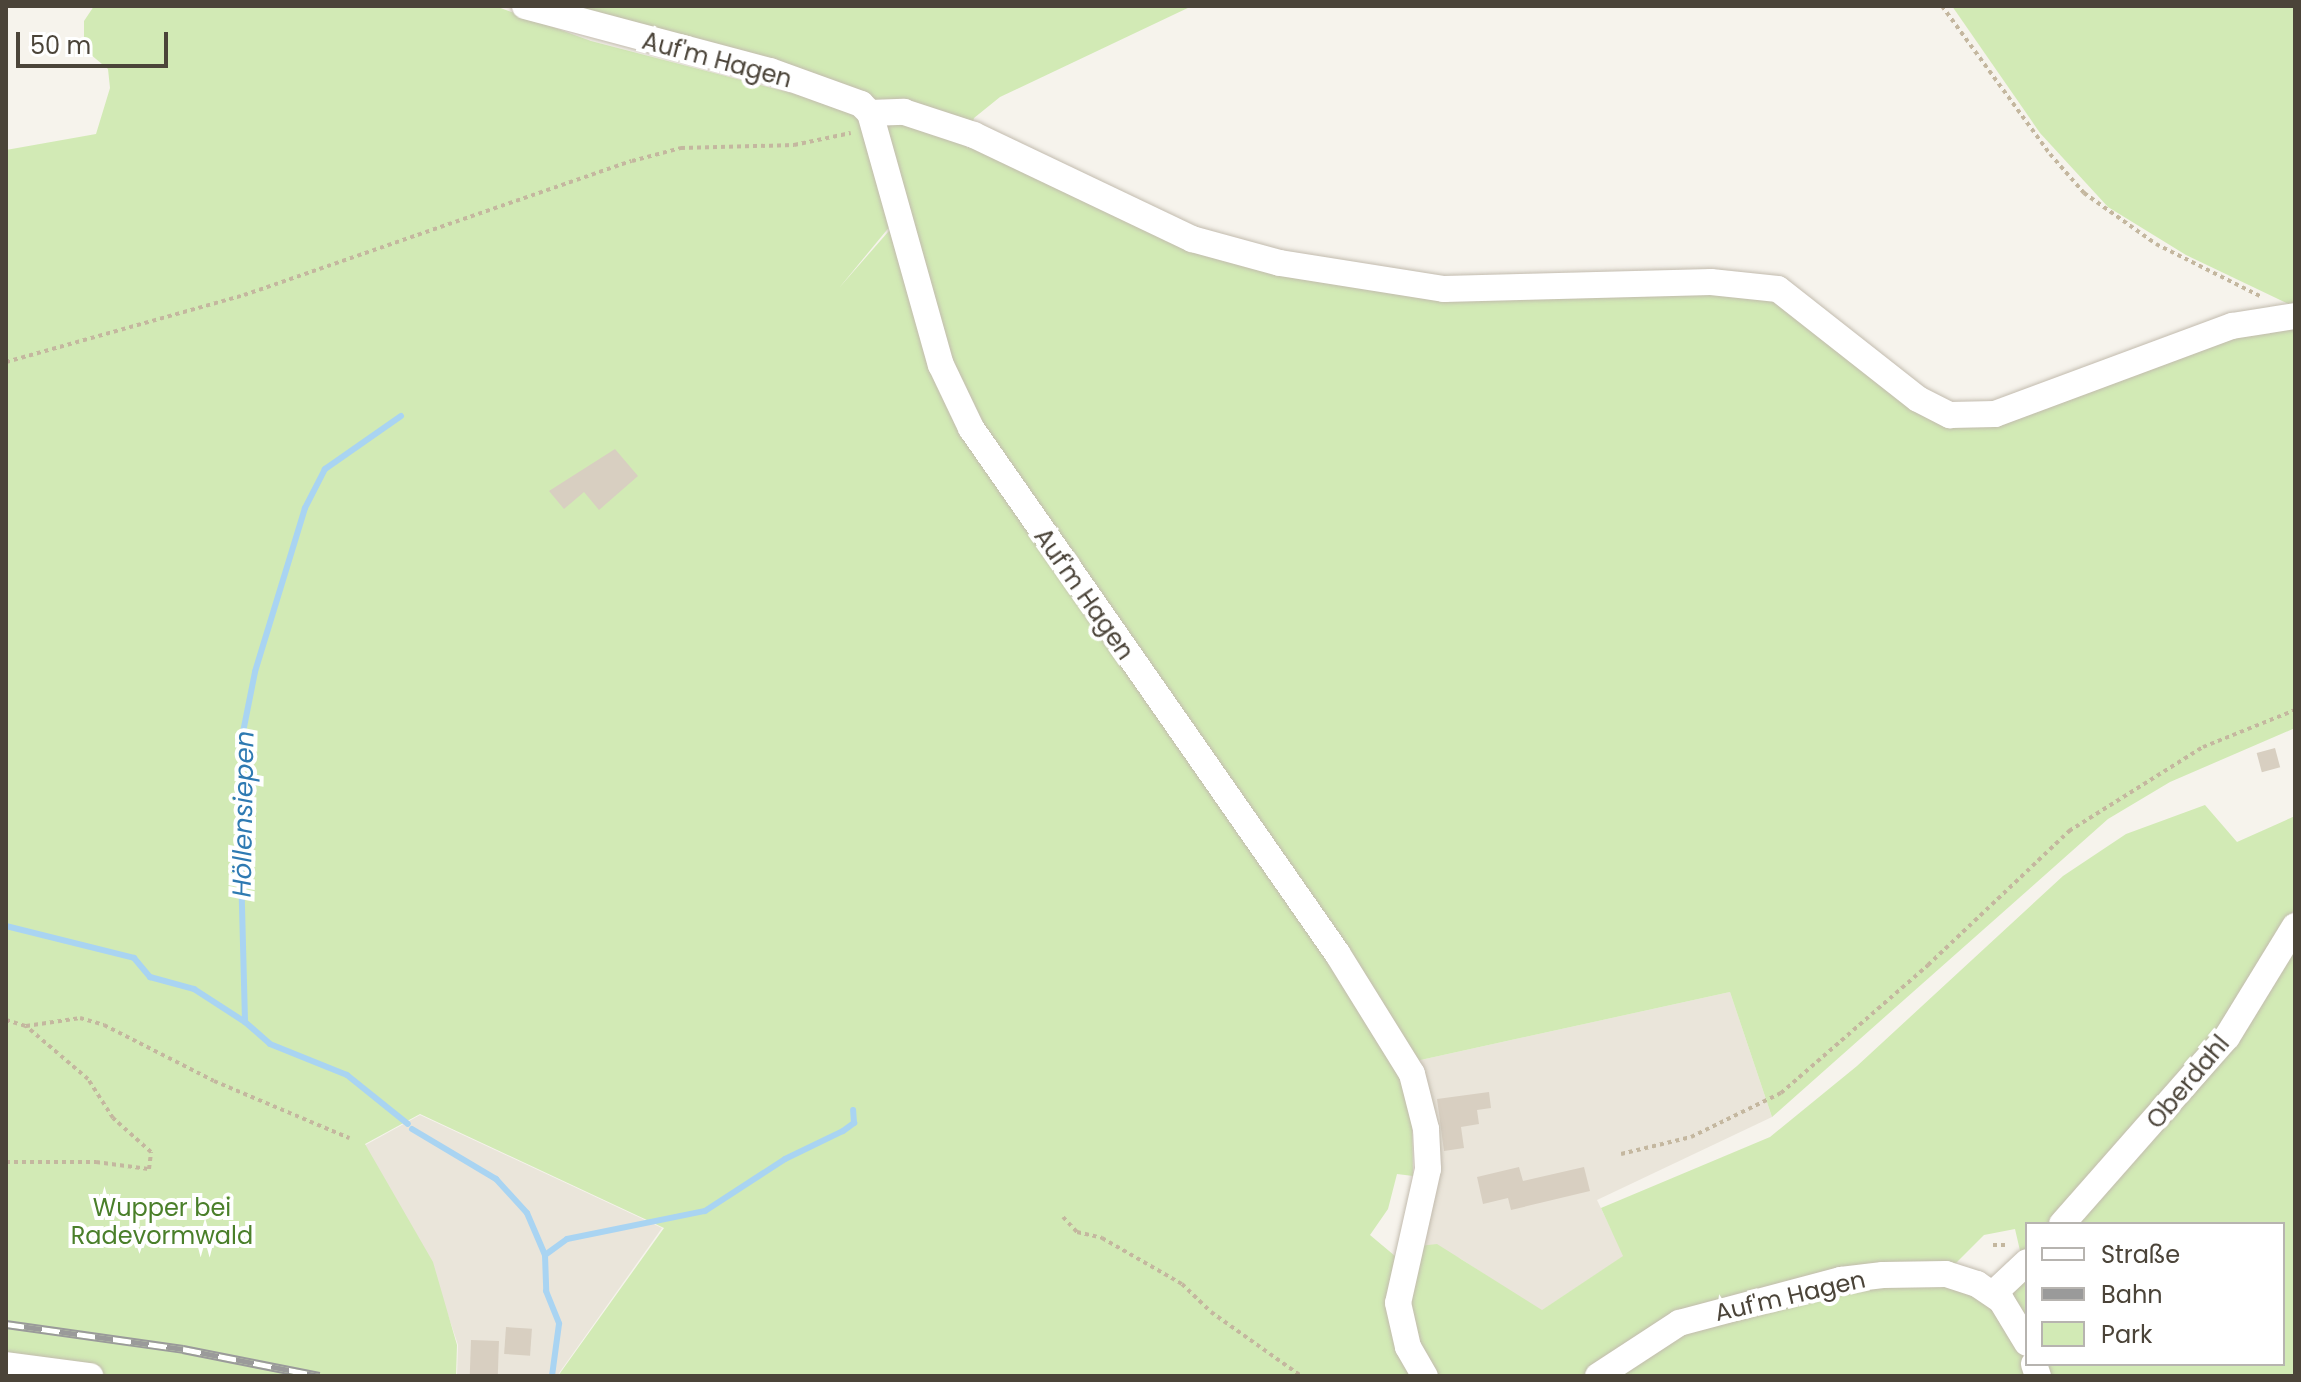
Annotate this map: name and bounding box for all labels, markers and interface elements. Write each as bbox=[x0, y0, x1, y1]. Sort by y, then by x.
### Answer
scale bar bbox=[20, 16, 172, 66]
street label: Auf'm Hagen bbox=[639, 26, 795, 94]
text: 50 m bbox=[30, 29, 91, 62]
street label: Auf'm Hagen bbox=[1028, 523, 1140, 665]
water label: Höllensiepen bbox=[227, 730, 261, 898]
street label: Oberdahl bbox=[2141, 1030, 2235, 1134]
park label: Wupper bei Radevormwald bbox=[71, 1194, 253, 1250]
legend bbox=[2025, 1222, 2285, 1366]
text: Straße bbox=[2101, 1238, 2180, 1271]
street label: Auf'm Hagen bbox=[1712, 1265, 1868, 1327]
text: Bahn bbox=[2101, 1278, 2163, 1311]
text: Park bbox=[2101, 1318, 2152, 1351]

